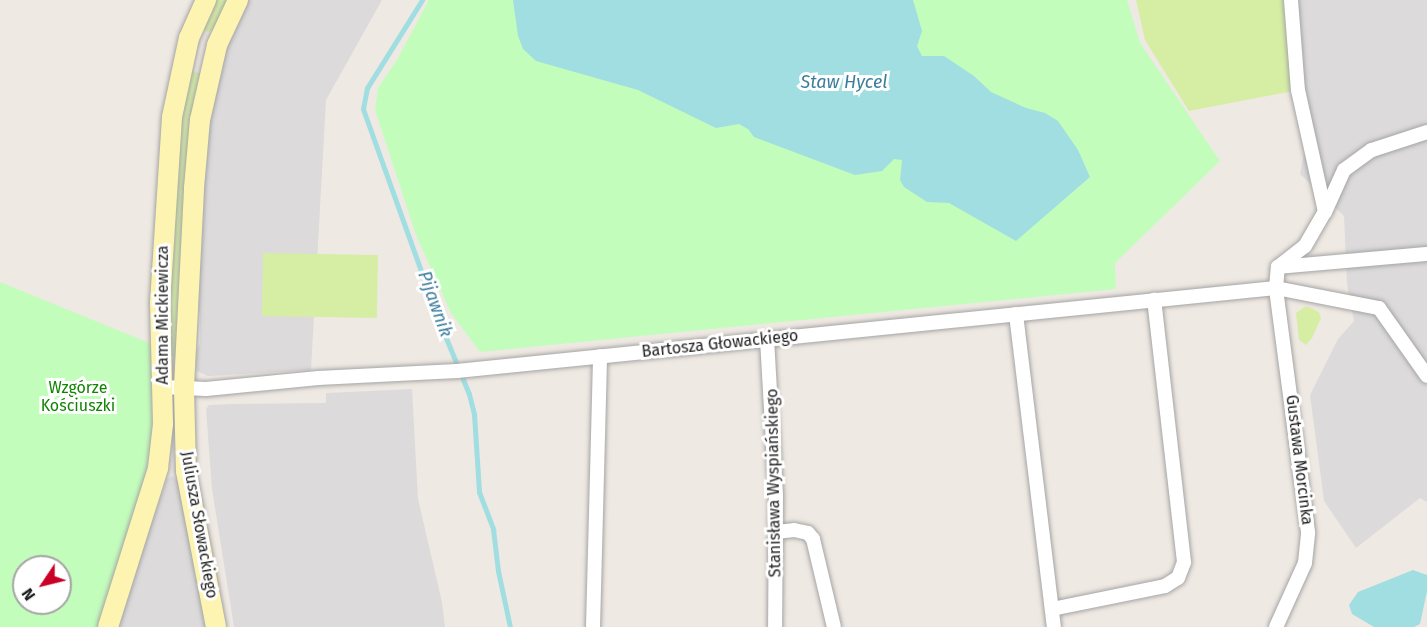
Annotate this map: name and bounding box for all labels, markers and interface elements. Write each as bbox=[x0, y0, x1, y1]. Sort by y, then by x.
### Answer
water label: Staw Hycel bbox=[801, 71, 887, 93]
street label: Adama Mickiewicza bbox=[153, 245, 173, 385]
water label: Pijawnik bbox=[413, 268, 457, 340]
street label: Bartosza Głowackiego bbox=[641, 326, 799, 362]
park label: Wzgórze Kościuszki bbox=[41, 378, 115, 416]
street label: Stanisława Wyspiańskiego bbox=[763, 388, 785, 578]
street label: Gustawa Morcinka bbox=[1281, 394, 1317, 526]
street label: Juliusza Słowackiego bbox=[177, 450, 221, 600]
north arrow bbox=[12, 555, 72, 615]
text: N bbox=[18, 585, 39, 604]

